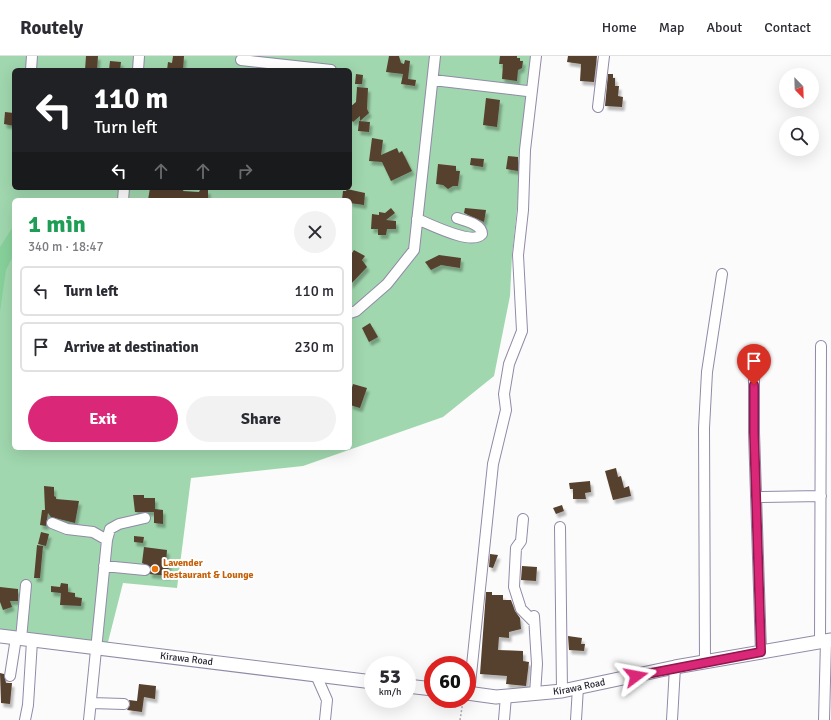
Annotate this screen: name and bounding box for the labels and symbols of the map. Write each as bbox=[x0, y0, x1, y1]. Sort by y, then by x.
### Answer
north arrow bbox=[779, 68, 819, 108]
pin bbox=[737, 344, 771, 385]
place label: Lavender Restaurant & Lounge bbox=[163, 557, 254, 581]
marker: Lavender Restaurant & Lounge bbox=[150, 564, 160, 574]
street label: Kirawa Road bbox=[160, 650, 214, 668]
position arrow bbox=[615, 655, 657, 697]
speed limit sign: 60 bbox=[424, 656, 476, 708]
street label: Kirawa Road bbox=[552, 676, 606, 698]

